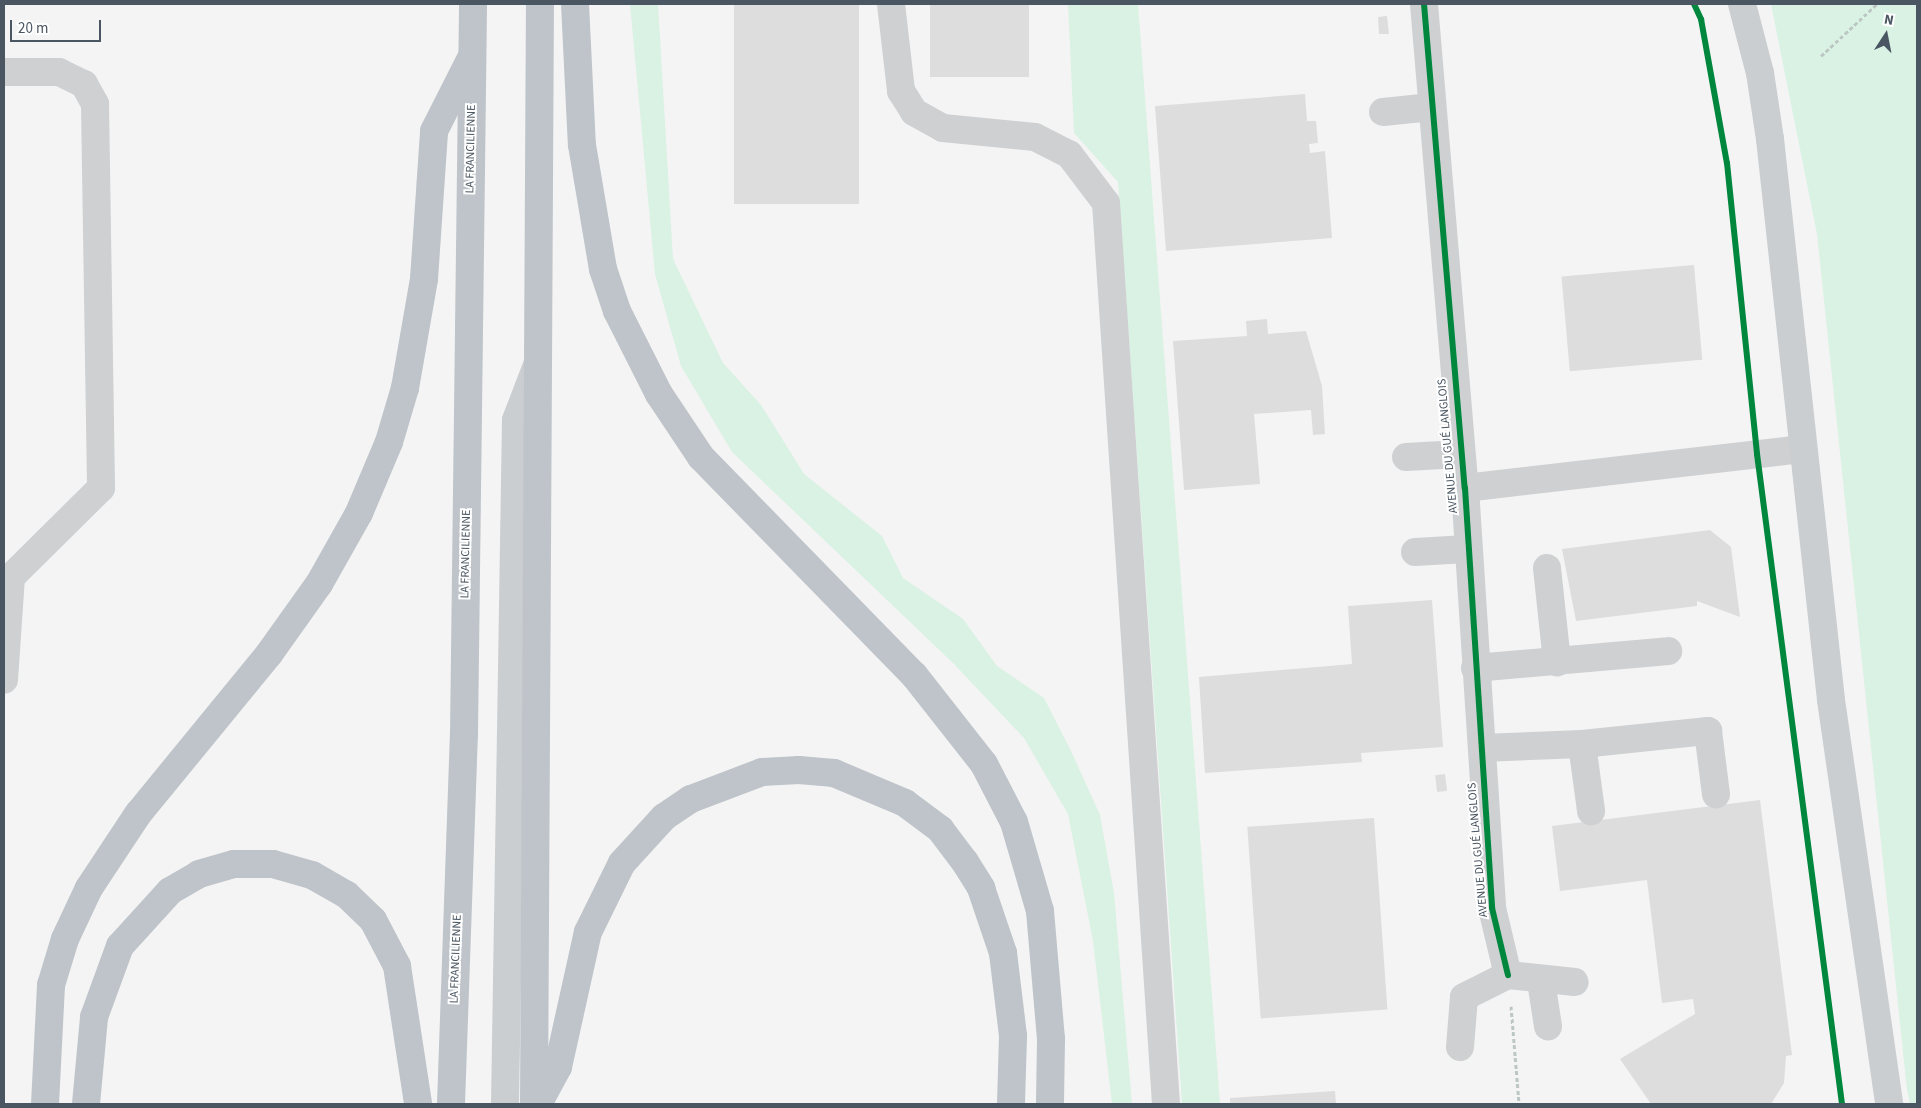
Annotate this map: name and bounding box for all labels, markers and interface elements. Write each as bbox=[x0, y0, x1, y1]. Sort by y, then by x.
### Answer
scale bar bbox=[12, 10, 104, 42]
north arrow bbox=[1861, 10, 1911, 60]
text: N bbox=[1882, 10, 1895, 31]
text: 20 m bbox=[18, 18, 48, 39]
street label: LA FRANCILIENNE bbox=[463, 104, 479, 194]
street label: AVENUE DU GUÉ LANGLOIS bbox=[1435, 378, 1461, 514]
street label: LA FRANCILIENNE bbox=[458, 509, 474, 599]
street label: AVENUE DU GUÉ LANGLOIS bbox=[1465, 782, 1491, 918]
street label: LA FRANCILIENNE bbox=[447, 914, 465, 1004]

